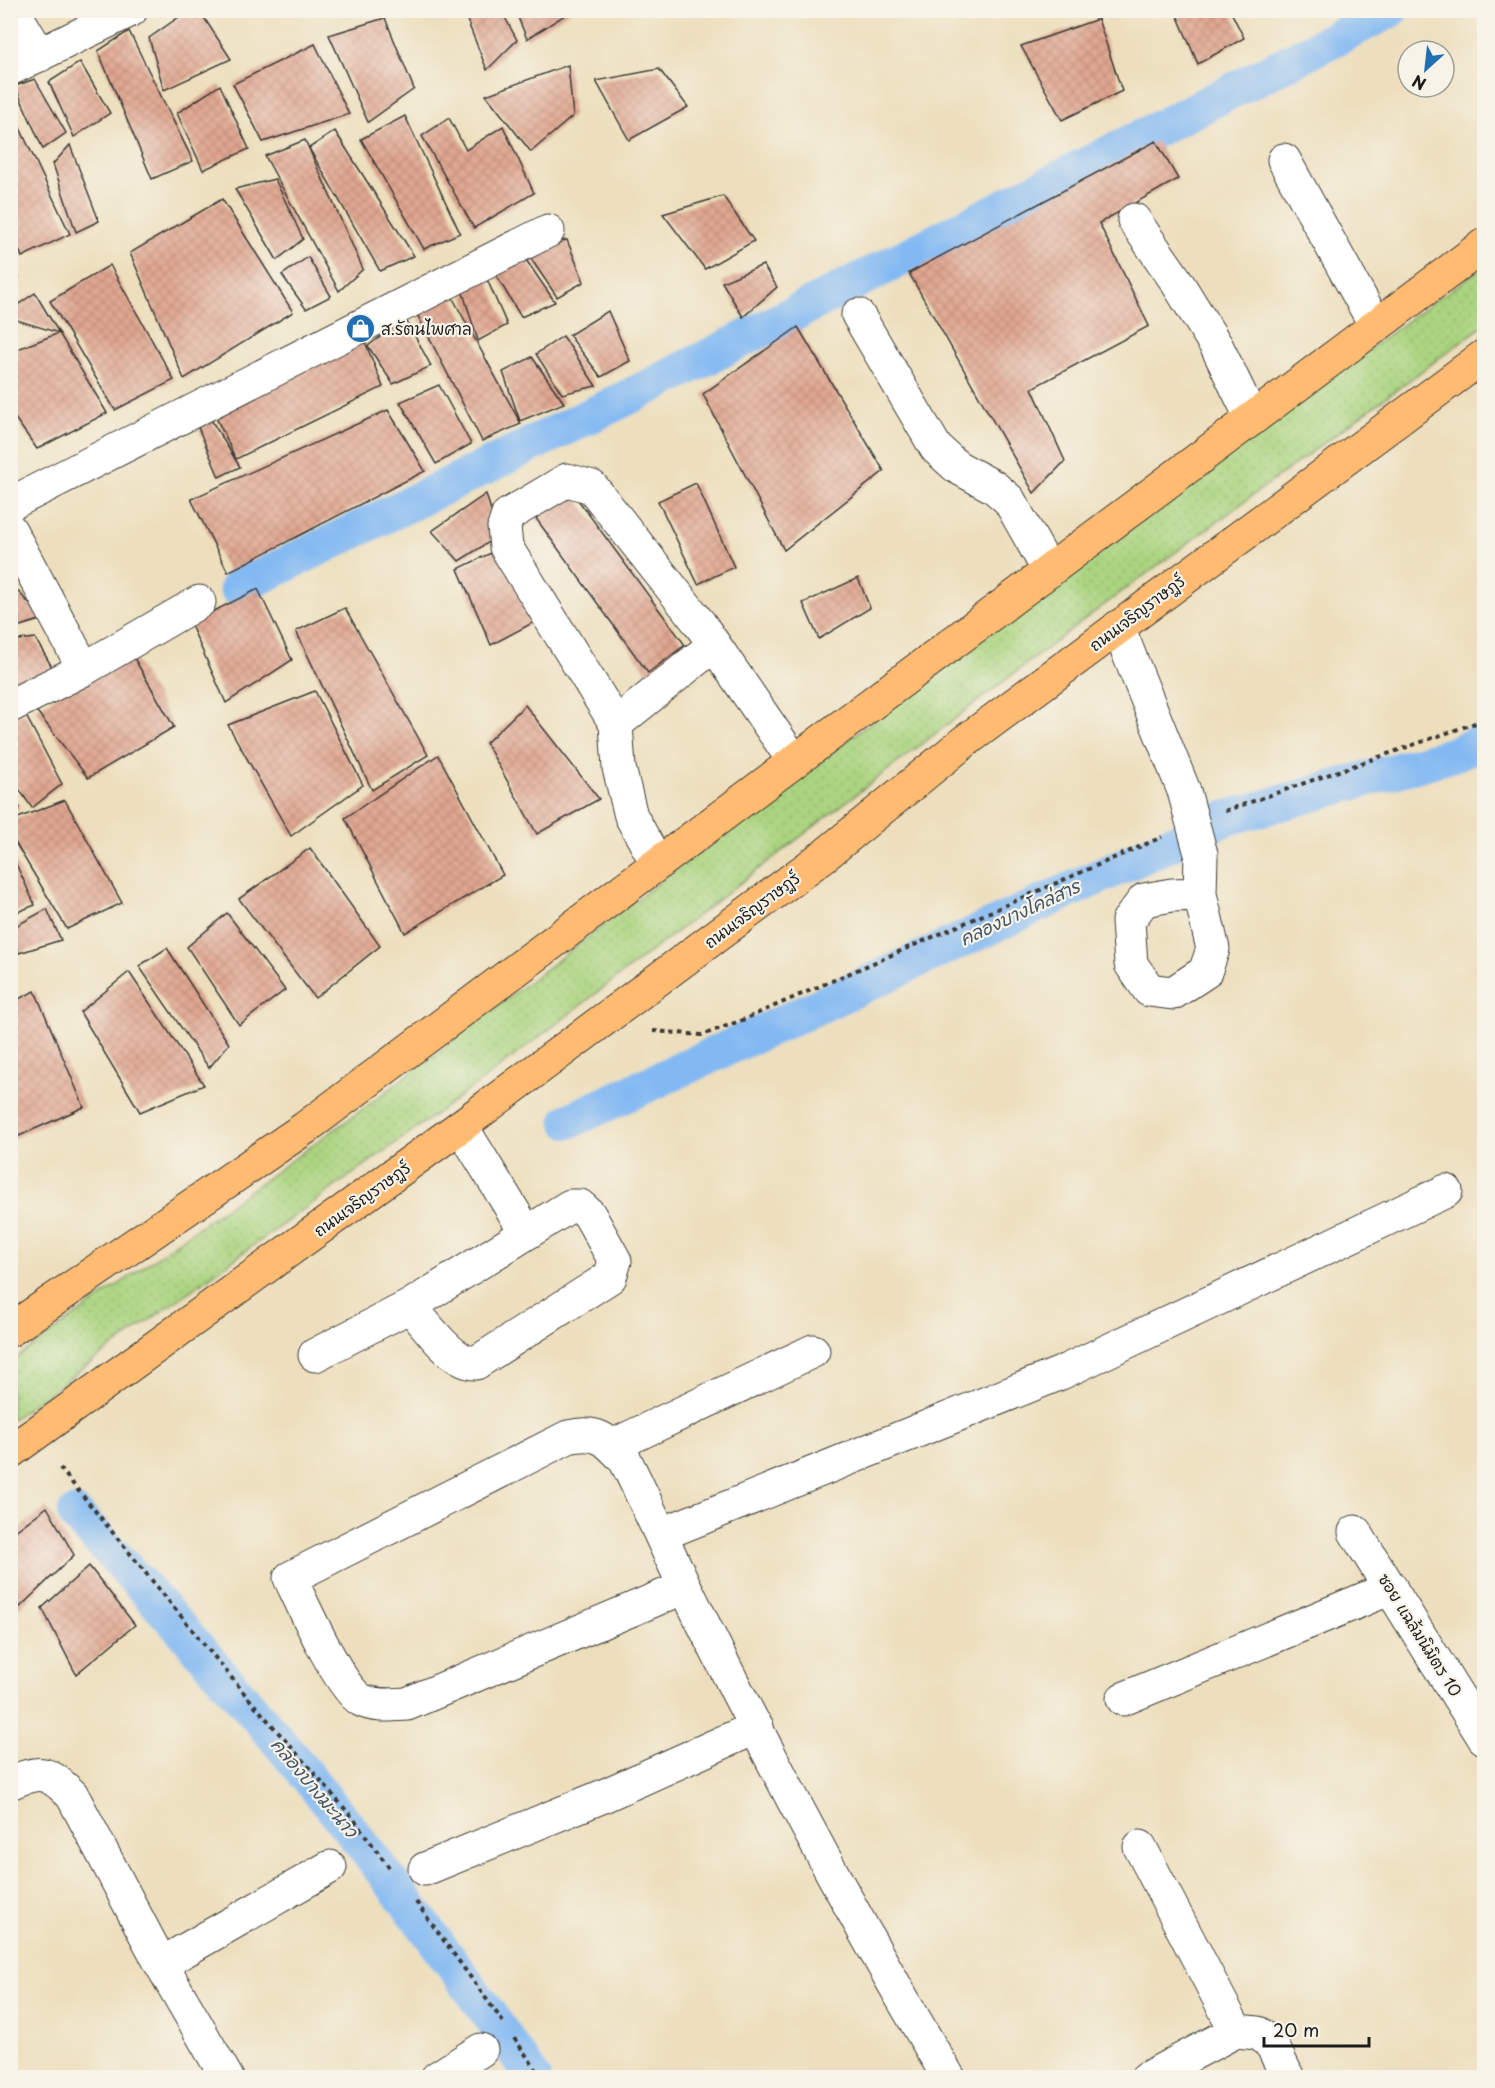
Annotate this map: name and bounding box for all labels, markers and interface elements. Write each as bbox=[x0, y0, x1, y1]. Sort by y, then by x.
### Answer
north arrow bbox=[1396, 39, 1456, 99]
text: N bbox=[1408, 70, 1430, 97]
shop icon: ส.รัตนไพศาล bbox=[344, 313, 376, 345]
place label: ส.รัตนไพศาล bbox=[381, 316, 472, 340]
street label: ถนนเจริญราษฎร์ bbox=[1084, 568, 1190, 657]
street label: ถนนเจริญราษฎร์ bbox=[699, 865, 805, 954]
water label: คลองบางโคล่สาร bbox=[955, 871, 1085, 951]
street label: ถนนเจริญราษฎร์ bbox=[308, 1155, 416, 1242]
street label: ซอย แฉล้มนิมิตร 10 bbox=[1373, 1568, 1468, 1701]
water label: คลองบางมะนาว bbox=[265, 1731, 366, 1844]
scale bar bbox=[1264, 2010, 1369, 2048]
text: 20 m bbox=[1273, 2016, 1319, 2043]

